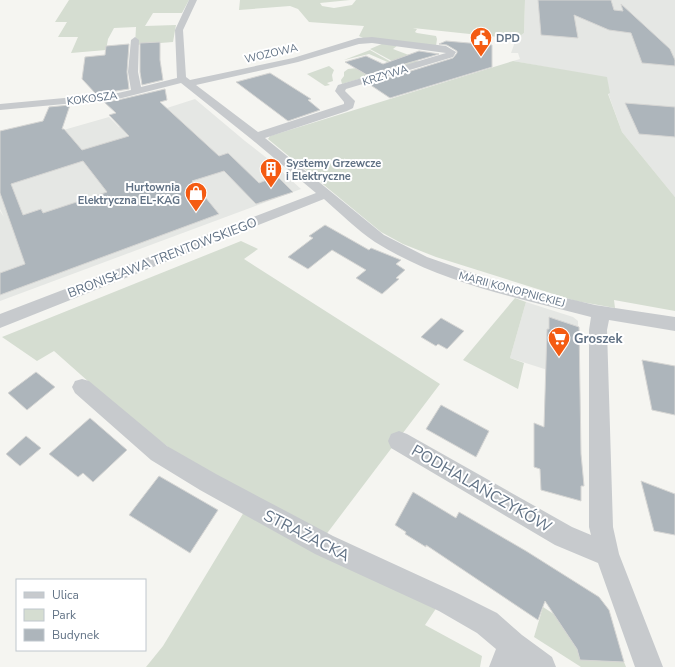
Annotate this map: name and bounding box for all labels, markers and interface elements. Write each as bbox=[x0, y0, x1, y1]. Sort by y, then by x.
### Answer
public building icon: DPD bbox=[468, 25, 494, 58]
place label: DPD bbox=[496, 31, 520, 46]
street label: WOZOWA bbox=[243, 40, 299, 67]
street label: KRZYWA bbox=[361, 61, 410, 90]
street label: KOKOSZA bbox=[66, 88, 118, 109]
building icon: Systemy Grzewcze i Elektryczne bbox=[258, 156, 284, 189]
place label: Systemy Grzewcze i Elektryczne bbox=[286, 156, 381, 184]
place label: Hurtownia Elektryczna EL-KAG bbox=[78, 180, 180, 208]
shop icon: Hurtownia Elektryczna EL-KAG bbox=[183, 180, 209, 213]
street label: BRONISŁAWA TRENTOWSKIEGO bbox=[65, 213, 260, 302]
street label: MARII KONOPNICKIEJ bbox=[457, 268, 567, 311]
supermarket icon: Groszek bbox=[546, 325, 572, 358]
place label: Groszek bbox=[574, 330, 623, 348]
street label: PODHALAŃCZYKÓW bbox=[407, 440, 556, 538]
street label: STRAŻACKA bbox=[260, 505, 354, 567]
legend bbox=[16, 579, 146, 651]
text: Ulica bbox=[52, 587, 79, 603]
text: Park bbox=[52, 607, 77, 623]
text: Budynek bbox=[52, 627, 100, 643]

